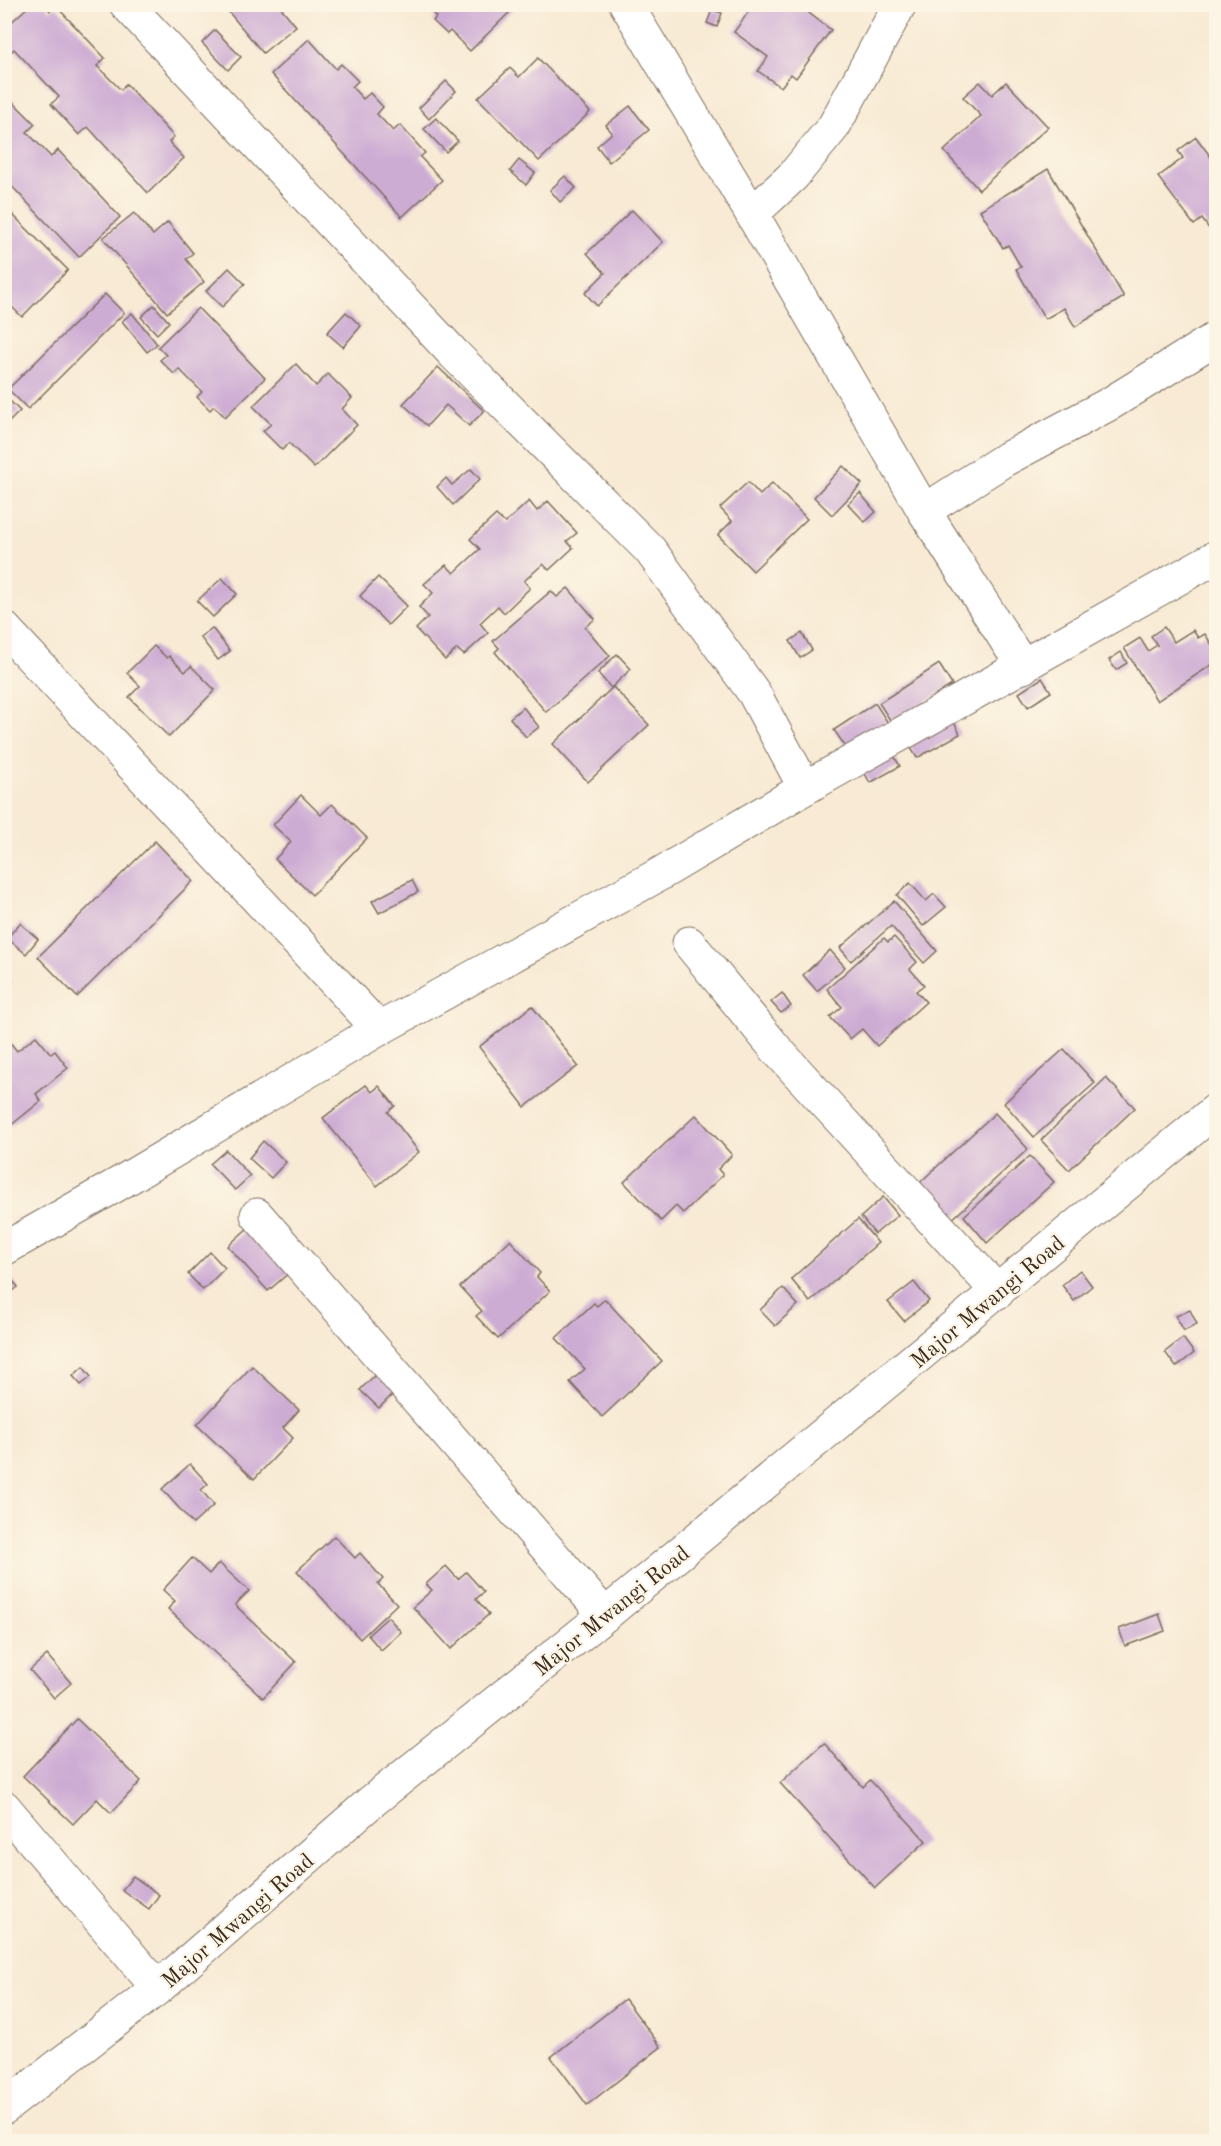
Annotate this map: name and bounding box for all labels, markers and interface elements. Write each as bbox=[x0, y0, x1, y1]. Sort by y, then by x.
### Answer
street label: Major Mwangi Road bbox=[907, 1232, 1069, 1373]
street label: Major Mwangi Road bbox=[530, 1542, 694, 1681]
street label: Major Mwangi Road bbox=[158, 1850, 318, 1993]

